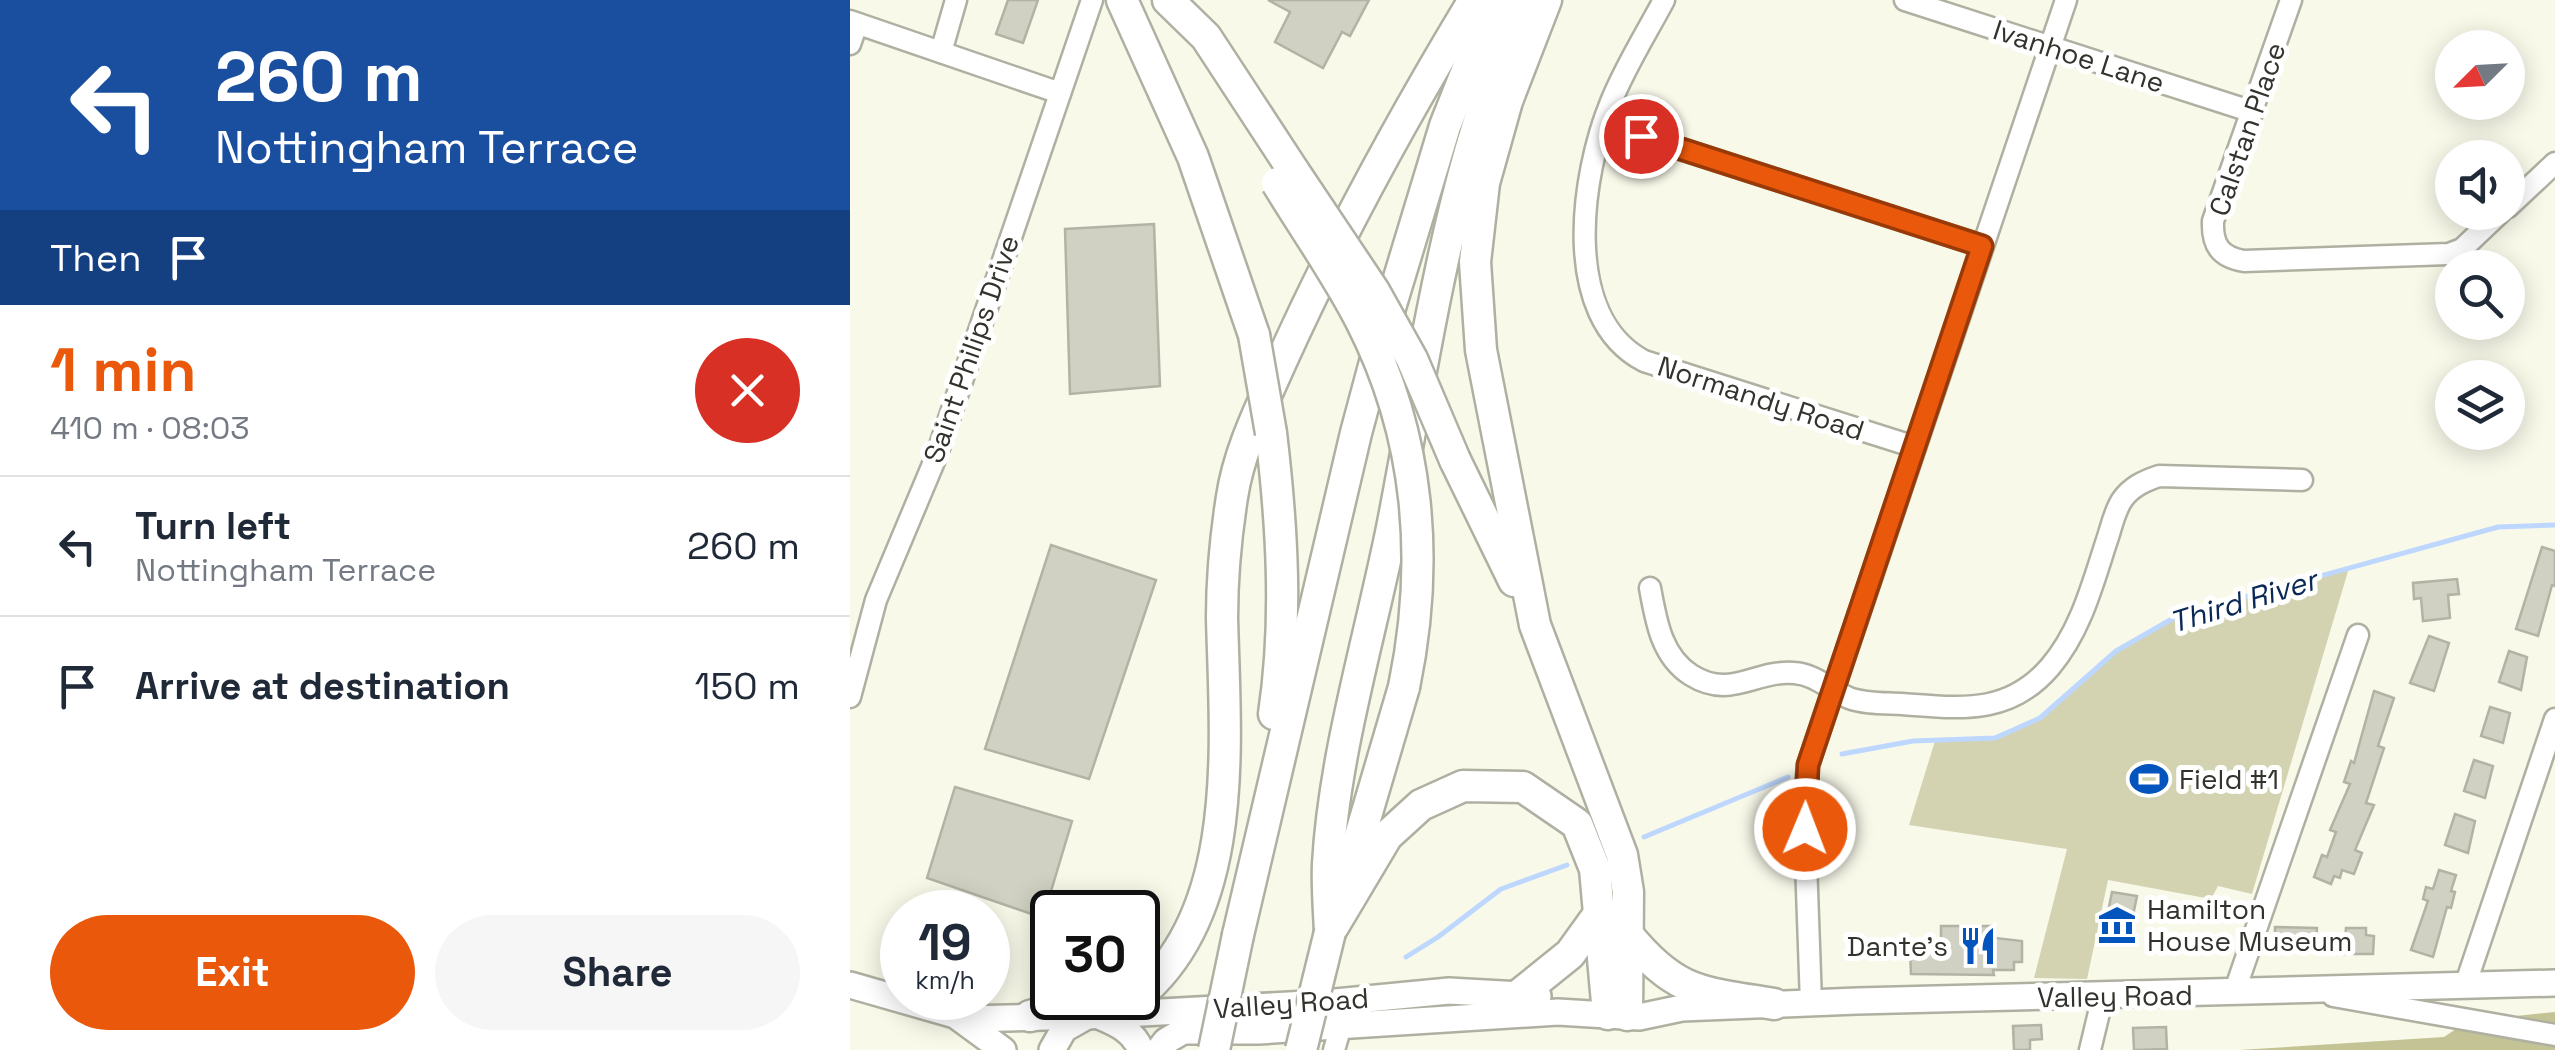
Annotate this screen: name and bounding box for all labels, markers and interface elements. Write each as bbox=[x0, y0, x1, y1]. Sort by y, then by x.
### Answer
street label: Ivanhoe Lane bbox=[1989, 11, 2169, 101]
north arrow bbox=[2435, 30, 2525, 120]
map controls bbox=[2435, 30, 2525, 450]
text: 260 m bbox=[215, 32, 423, 121]
street label: Calstan Place bbox=[2200, 37, 2294, 221]
icon: left bbox=[50, 40, 180, 170]
pin bbox=[1599, 94, 1684, 179]
icon: arrive bbox=[1614, 109, 1669, 164]
text: Nottingham Terrace bbox=[215, 119, 639, 176]
button: sound bbox=[2435, 140, 2525, 230]
icon: arrive bbox=[161, 230, 216, 285]
street label: Saint Philips Drive bbox=[915, 230, 1027, 468]
text: Then bbox=[50, 234, 141, 282]
button: search bbox=[2435, 250, 2525, 340]
text: 1 min bbox=[50, 332, 197, 409]
button: close bbox=[695, 338, 800, 443]
street label: Normandy Road bbox=[1653, 348, 1869, 448]
button: layers bbox=[2435, 360, 2525, 450]
text: 410 m · 08:03 bbox=[50, 408, 250, 448]
text: Turn left bbox=[135, 502, 291, 550]
icon: left bbox=[50, 519, 105, 574]
text: 260 m bbox=[687, 522, 800, 570]
text: Nottingham Terrace bbox=[135, 550, 436, 590]
water label: Third River bbox=[2165, 559, 2324, 642]
icon: arrive bbox=[50, 659, 105, 714]
text: Arrive at destination bbox=[135, 662, 510, 710]
text: 150 m bbox=[695, 662, 800, 710]
sports icon: Field #1 bbox=[2128, 758, 2170, 800]
place label: Field #1 bbox=[2179, 761, 2279, 797]
position arrow bbox=[1753, 777, 1857, 881]
speed limit sign: 30 bbox=[1030, 890, 1160, 1020]
place label: Hamilton House Museum bbox=[2147, 891, 2352, 959]
museum icon: Hamilton House Museum bbox=[2096, 904, 2138, 946]
text: 19 bbox=[918, 911, 972, 975]
button: Exit bbox=[50, 915, 415, 1030]
button: Share bbox=[435, 915, 800, 1030]
restaurant icon: Dante's bbox=[1957, 925, 1999, 967]
place label: Dante's bbox=[1847, 928, 1948, 964]
text: km/h bbox=[915, 964, 975, 996]
street label: Valley Road bbox=[2037, 977, 2193, 1015]
street label: Valley Road bbox=[1212, 980, 1370, 1026]

